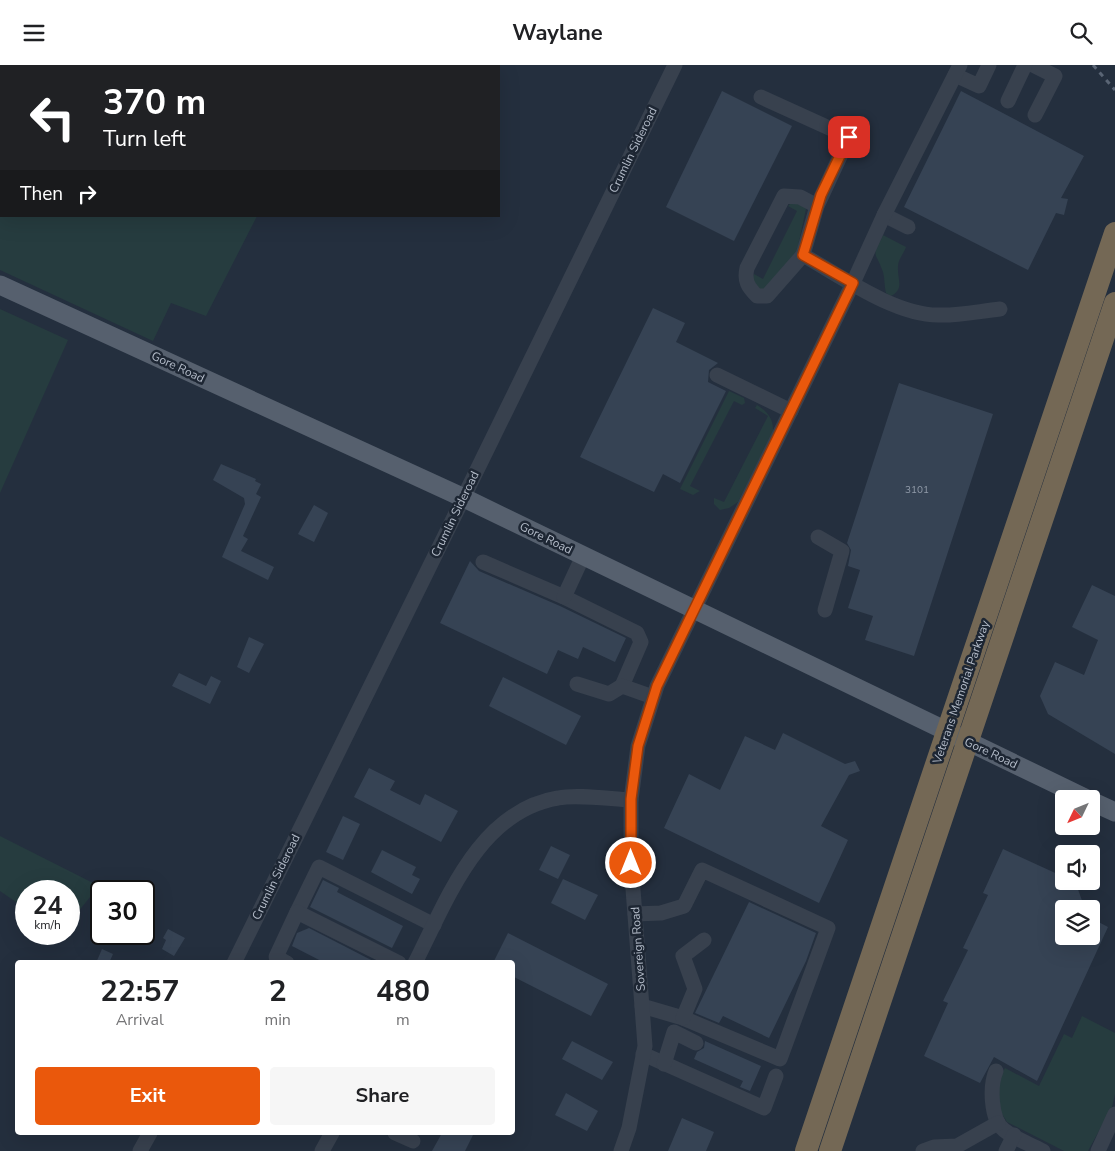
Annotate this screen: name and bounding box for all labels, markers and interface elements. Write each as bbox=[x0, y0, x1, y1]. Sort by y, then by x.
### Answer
text: Waylane bbox=[512, 18, 603, 48]
icon: menu bbox=[20, 19, 48, 47]
icon: search bbox=[1067, 19, 1095, 47]
text: 370 m bbox=[103, 79, 206, 126]
icon: left bbox=[20, 85, 85, 150]
street label: Crumlin Sideroad bbox=[605, 105, 661, 195]
pin bbox=[828, 116, 870, 158]
icon: arrive bbox=[835, 123, 863, 151]
text: Turn left bbox=[103, 124, 186, 154]
icon: right bbox=[73, 180, 101, 208]
text: Then bbox=[20, 181, 63, 207]
street label: Gore Road bbox=[149, 348, 207, 386]
street label: Crumlin Sideroad bbox=[427, 469, 483, 559]
house number: 3101 bbox=[905, 483, 929, 497]
street label: Gore Road bbox=[517, 518, 575, 558]
street label: Veterans Memorial Parkway bbox=[929, 617, 993, 767]
street label: Gore Road bbox=[962, 734, 1020, 772]
north arrow bbox=[1055, 790, 1100, 835]
map controls bbox=[1055, 790, 1100, 945]
street label: Crumlin Sideroad bbox=[248, 832, 304, 922]
position arrow bbox=[604, 836, 656, 888]
button: sound bbox=[1055, 845, 1100, 890]
speed limit sign: 30 bbox=[90, 880, 155, 945]
text: 24 bbox=[32, 889, 63, 923]
button: layers bbox=[1055, 900, 1100, 945]
street label: Sovereign Road bbox=[627, 906, 649, 992]
text: km/h bbox=[34, 917, 61, 933]
text: 22:57 bbox=[100, 971, 179, 1012]
text: 2 bbox=[269, 971, 287, 1012]
text: 480 bbox=[376, 971, 430, 1012]
text: Arrival bbox=[116, 1009, 164, 1031]
text: min bbox=[264, 1009, 291, 1031]
text: m bbox=[396, 1009, 410, 1031]
button: Exit bbox=[35, 1067, 260, 1125]
button: Share bbox=[270, 1067, 495, 1125]

